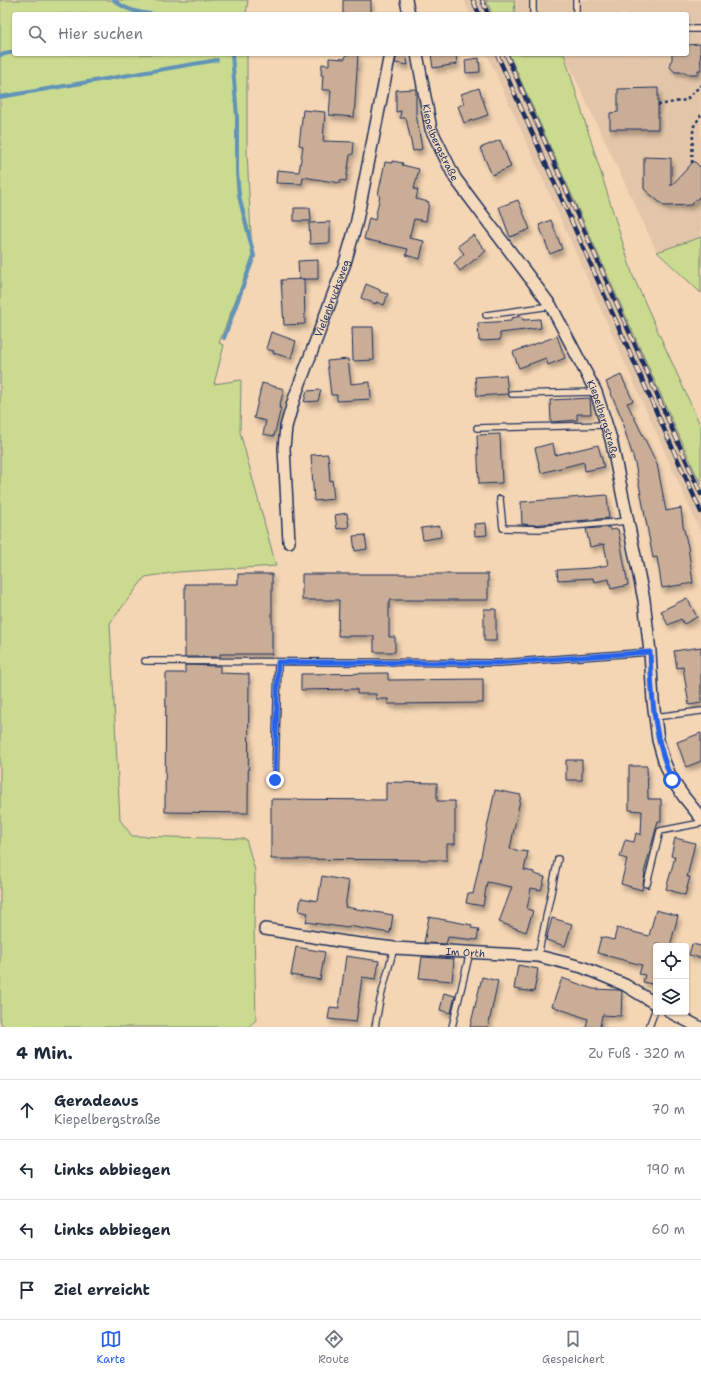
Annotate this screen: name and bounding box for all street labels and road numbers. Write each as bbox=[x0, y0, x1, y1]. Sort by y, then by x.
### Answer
street label: Kiepelbergstraße bbox=[419, 103, 462, 183]
street label: Vielenbruchsweg bbox=[312, 258, 353, 339]
street label: Kiepelbergstraße bbox=[584, 378, 621, 460]
street label: Im Orth bbox=[445, 945, 485, 960]

